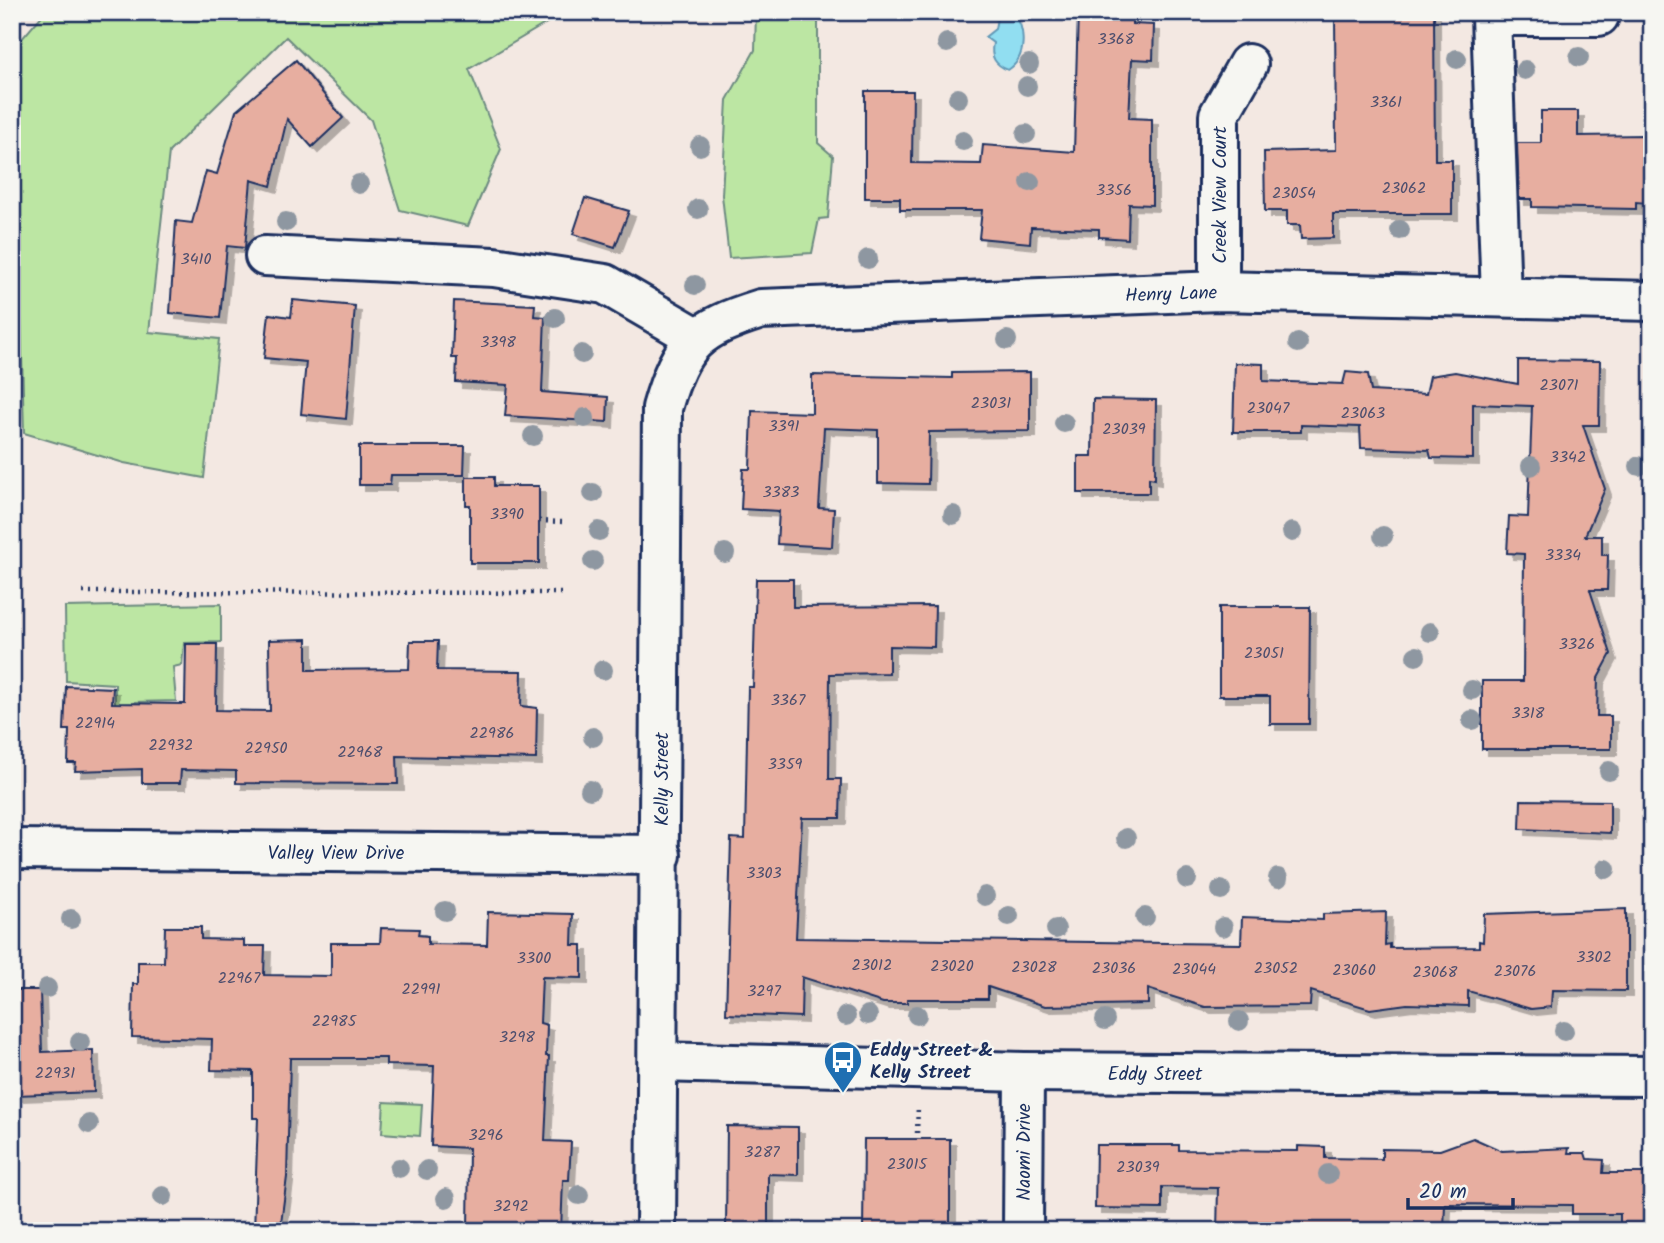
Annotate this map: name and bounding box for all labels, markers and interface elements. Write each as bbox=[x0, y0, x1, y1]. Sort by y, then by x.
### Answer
house number: 3368 bbox=[1098, 27, 1135, 52]
house number: 3361 bbox=[1370, 90, 1402, 115]
street label: Creek View Court bbox=[1206, 126, 1236, 264]
house number: 23062 bbox=[1382, 176, 1426, 201]
house number: 3356 bbox=[1096, 178, 1132, 203]
house number: 23054 bbox=[1272, 181, 1316, 206]
house number: 3410 bbox=[181, 247, 211, 272]
street label: Henry Lane bbox=[1124, 278, 1218, 312]
house number: 3398 bbox=[480, 330, 516, 355]
house number: 23071 bbox=[1540, 373, 1578, 398]
house number: 23031 bbox=[971, 391, 1011, 416]
house number: 23047 bbox=[1247, 396, 1290, 421]
house number: 23063 bbox=[1341, 401, 1385, 426]
house number: 3391 bbox=[768, 414, 800, 439]
house number: 23039 bbox=[1102, 417, 1146, 442]
house number: 3342 bbox=[1550, 445, 1586, 470]
house number: 3383 bbox=[762, 480, 800, 505]
house number: 3390 bbox=[490, 502, 524, 527]
house number: 3334 bbox=[1545, 543, 1581, 568]
house number: 3326 bbox=[1559, 632, 1595, 657]
house number: 23051 bbox=[1244, 641, 1284, 666]
house number: 3367 bbox=[771, 688, 806, 713]
house number: 3318 bbox=[1512, 701, 1545, 726]
house number: 22914 bbox=[75, 711, 115, 736]
house number: 22986 bbox=[470, 721, 514, 746]
street label: Kelly Street bbox=[648, 731, 678, 826]
house number: 22932 bbox=[149, 733, 193, 758]
house number: 22950 bbox=[245, 736, 288, 761]
house number: 22968 bbox=[338, 740, 383, 765]
house number: 3359 bbox=[768, 752, 803, 777]
street label: Valley View Drive bbox=[268, 839, 405, 869]
house number: 3303 bbox=[746, 861, 782, 886]
house number: 3302 bbox=[1576, 945, 1612, 970]
house number: 3300 bbox=[517, 946, 551, 971]
house number: 23012 bbox=[852, 953, 892, 978]
house number: 23020 bbox=[930, 954, 974, 979]
house number: 23028 bbox=[1011, 955, 1057, 980]
house number: 23036 bbox=[1092, 956, 1136, 981]
house number: 23052 bbox=[1254, 956, 1298, 981]
house number: 23044 bbox=[1172, 957, 1216, 982]
house number: 23060 bbox=[1332, 958, 1376, 983]
house number: 23076 bbox=[1494, 959, 1536, 984]
house number: 23068 bbox=[1413, 960, 1458, 985]
house number: 22967 bbox=[218, 966, 261, 991]
house number: 22991 bbox=[401, 977, 441, 1002]
house number: 3297 bbox=[747, 979, 781, 1004]
house number: 22985 bbox=[312, 1009, 358, 1034]
house number: 3298 bbox=[499, 1025, 535, 1050]
place label: Eddy Street & Kelly Street bbox=[870, 1036, 993, 1088]
bus stop icon: Eddy Street & Kelly Street bbox=[822, 1039, 864, 1094]
street label: Eddy Street bbox=[1108, 1060, 1203, 1090]
house number: 22931 bbox=[35, 1061, 75, 1086]
street label: Naomi Drive bbox=[1010, 1103, 1040, 1201]
house number: 3296 bbox=[468, 1123, 504, 1148]
house number: 3287 bbox=[744, 1140, 780, 1165]
house number: 23015 bbox=[887, 1152, 928, 1177]
house number: 23039 bbox=[1116, 1155, 1160, 1180]
scale bar bbox=[1408, 1166, 1514, 1210]
text: 20 m bbox=[1419, 1176, 1467, 1209]
house number: 3292 bbox=[493, 1194, 529, 1219]

